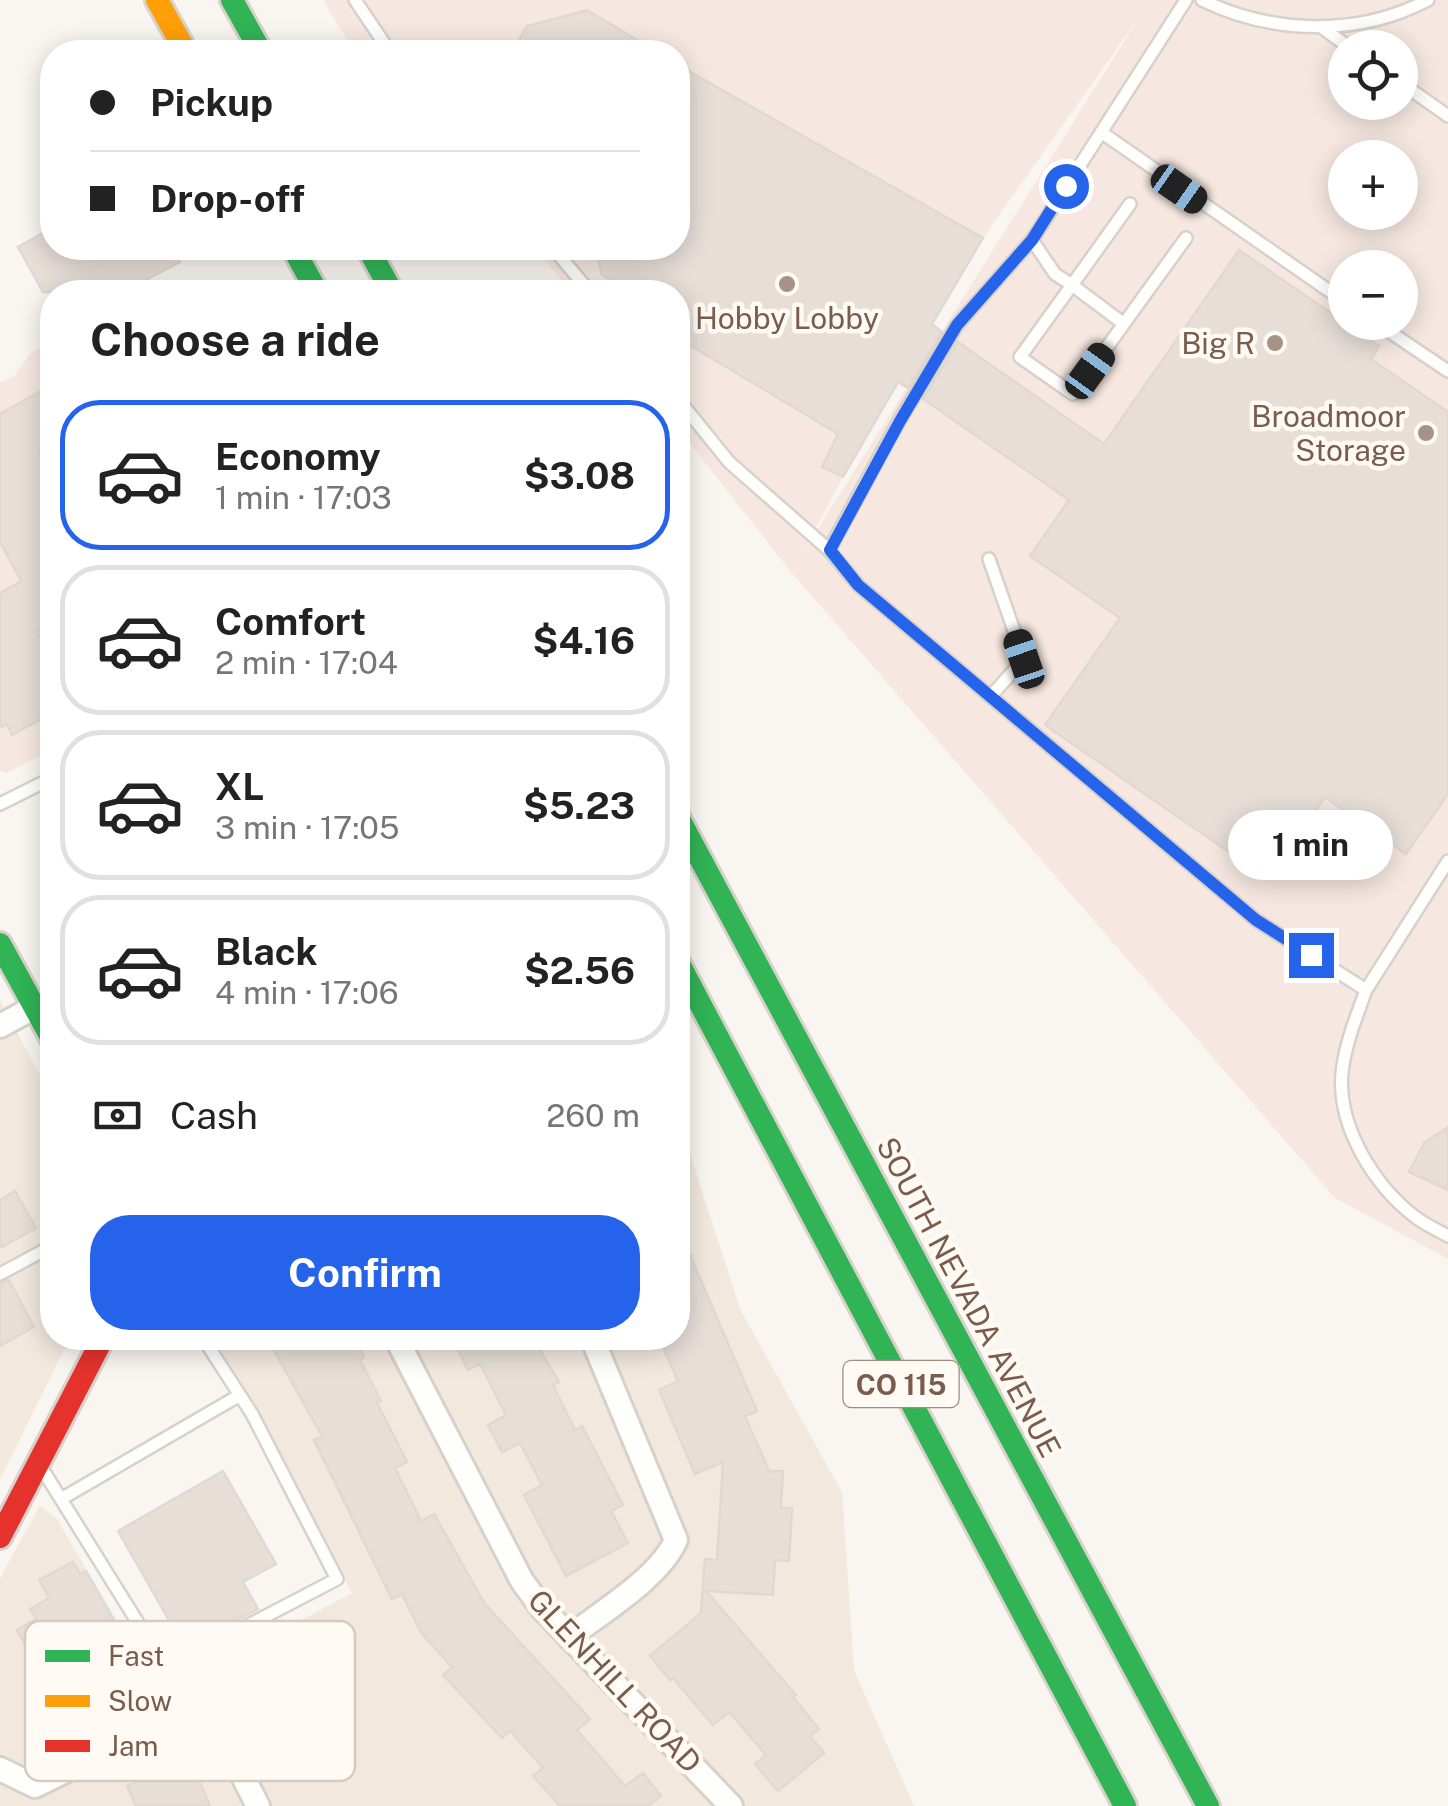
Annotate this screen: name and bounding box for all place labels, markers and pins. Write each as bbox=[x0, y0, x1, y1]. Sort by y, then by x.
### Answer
marker: Hobby Lobby bbox=[776, 273, 798, 295]
place label: Hobby Lobby bbox=[695, 300, 879, 336]
place label: Big R bbox=[1181, 325, 1255, 361]
marker: Big R bbox=[1264, 332, 1286, 354]
place label: Broadmoor Storage bbox=[1251, 398, 1406, 468]
marker: Broadmoor Storage bbox=[1415, 422, 1437, 444]

